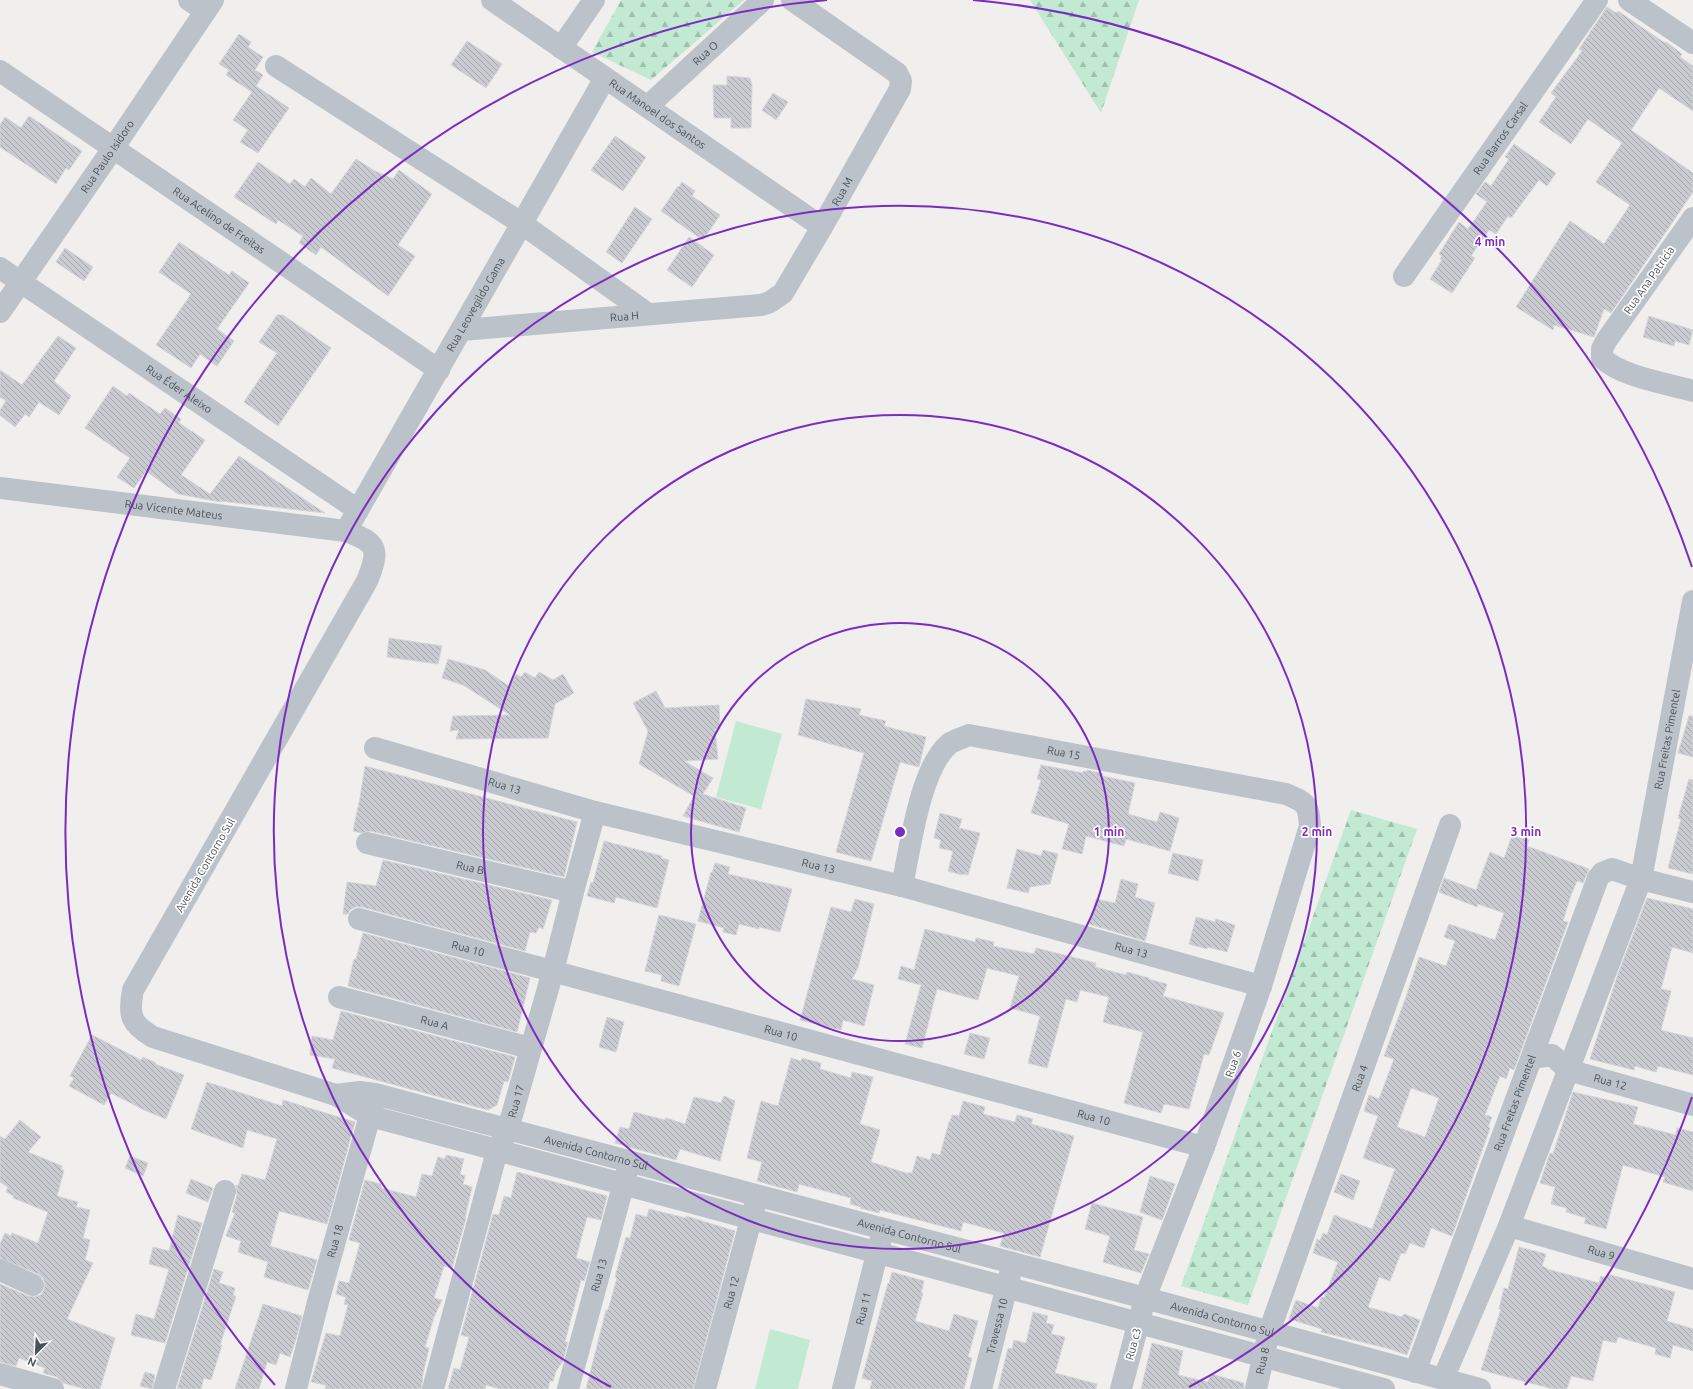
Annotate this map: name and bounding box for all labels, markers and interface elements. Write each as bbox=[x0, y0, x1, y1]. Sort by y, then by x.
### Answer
street label: Rua O bbox=[690, 39, 720, 68]
street label: Rua Manoel dos Santos bbox=[607, 77, 708, 151]
street label: Rua Barros Carsal bbox=[1471, 100, 1530, 177]
street label: Rua Paulo Isidoro bbox=[78, 118, 136, 195]
street label: Rua M bbox=[829, 175, 855, 208]
street label: Rua Acelino de Freitas bbox=[171, 185, 268, 256]
text: 4 min bbox=[1475, 235, 1505, 248]
street label: Rua Ana Patricia bbox=[1621, 244, 1677, 316]
street label: Rua Leovegildo Gama bbox=[444, 255, 507, 354]
street label: Rua H bbox=[609, 309, 639, 324]
street label: Rua Éder Aleixo bbox=[144, 362, 214, 416]
street label: Rua Vicente Mateus bbox=[124, 498, 223, 522]
street label: Rua Freitas Pimentel bbox=[1652, 688, 1682, 790]
street label: Rua 15 bbox=[1046, 744, 1081, 762]
street label: Rua 13 bbox=[487, 775, 523, 796]
street label: Avenida Contorno Sul bbox=[173, 816, 237, 914]
centre of rings bbox=[893, 825, 907, 839]
text: 1 min bbox=[1094, 825, 1124, 838]
text: 2 min bbox=[1302, 825, 1332, 838]
text: 3 min bbox=[1511, 825, 1541, 838]
street label: Rua 13 bbox=[801, 856, 836, 876]
street label: Rua B bbox=[455, 858, 485, 877]
street label: Rua 10 bbox=[450, 938, 486, 959]
street label: Rua 13 bbox=[1113, 940, 1149, 960]
street label: Rua A bbox=[419, 1013, 451, 1032]
street label: Rua 10 bbox=[763, 1023, 799, 1043]
street label: Rua 6 bbox=[1223, 1049, 1243, 1079]
street label: Rua Freitas Pimentel bbox=[1491, 1053, 1538, 1153]
street label: Rua 4 bbox=[1349, 1063, 1370, 1093]
street label: Rua 12 bbox=[1592, 1071, 1628, 1092]
street label: Rua 17 bbox=[506, 1083, 526, 1119]
street label: Rua 10 bbox=[1076, 1107, 1112, 1127]
street label: Avenida Contorno Sul bbox=[543, 1133, 649, 1172]
street label: Avenida Contorno Sul bbox=[856, 1216, 962, 1255]
street label: Rua 18 bbox=[325, 1223, 345, 1259]
street label: Rua 9 bbox=[1586, 1243, 1616, 1262]
street label: Rua 13 bbox=[589, 1257, 609, 1293]
street label: Rua 12 bbox=[721, 1275, 741, 1310]
street label: Rua 11 bbox=[853, 1291, 873, 1326]
street label: Travessa 10 bbox=[984, 1297, 1010, 1355]
street label: Avenida Contorno Sul bbox=[1169, 1299, 1275, 1339]
street label: Rua c3 bbox=[1123, 1327, 1143, 1361]
north arrow bbox=[16, 1333, 56, 1373]
street label: Rua 8 bbox=[1254, 1346, 1271, 1375]
text: N bbox=[26, 1355, 38, 1369]

